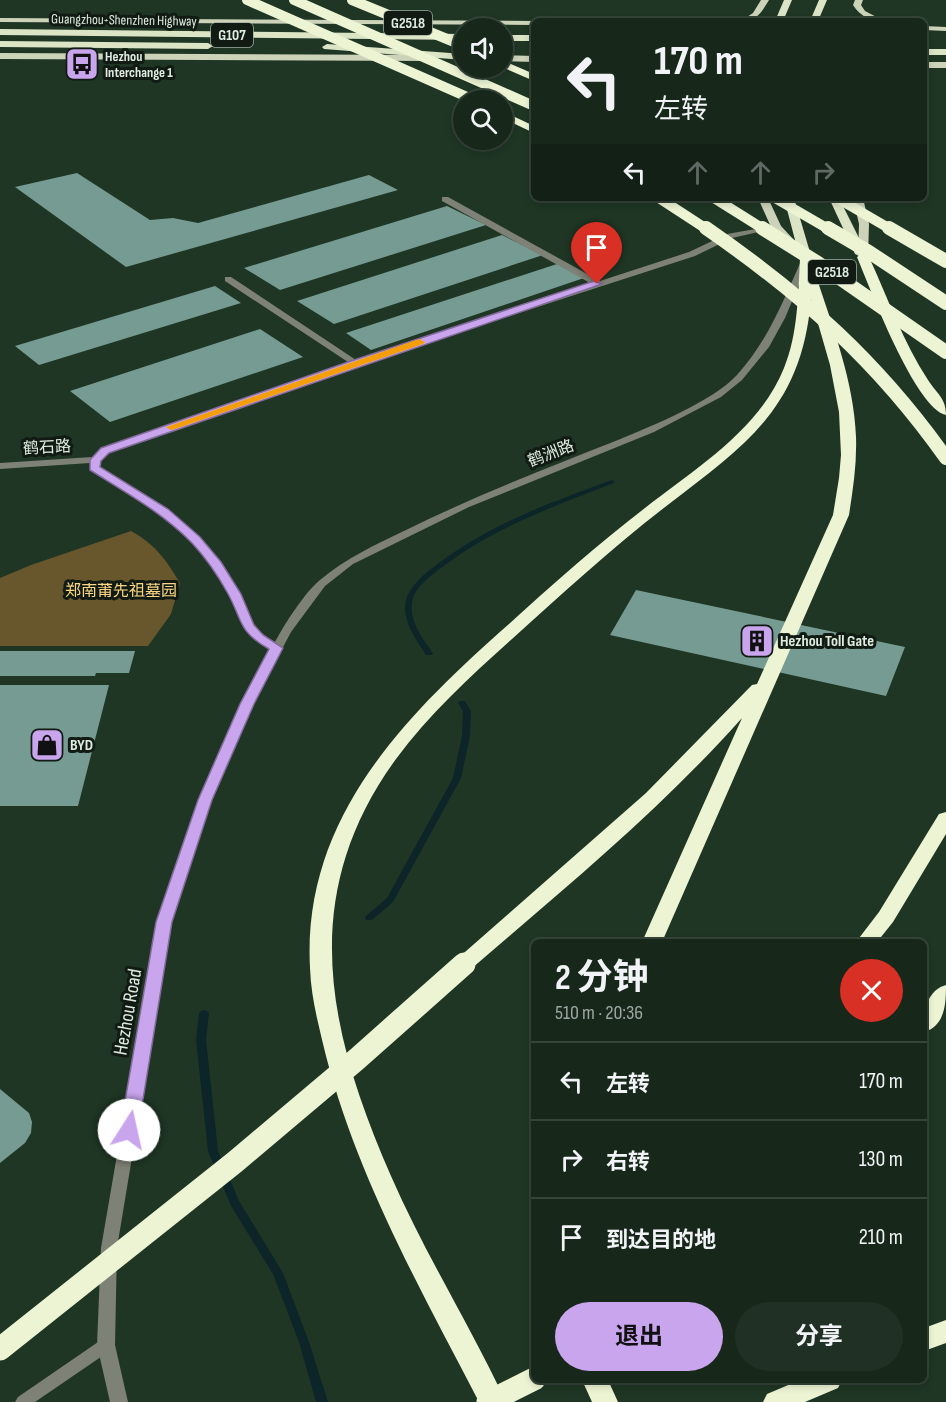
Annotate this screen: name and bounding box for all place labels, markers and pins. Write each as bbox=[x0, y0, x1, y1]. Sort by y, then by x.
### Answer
bus stop icon: Hezhou Interchange 1 bbox=[64, 46, 100, 82]
place label: Hezhou Interchange 1 bbox=[105, 48, 173, 81]
pin bbox=[571, 222, 622, 284]
building icon: Hezhou Toll Gate bbox=[739, 623, 775, 659]
place label: Hezhou Toll Gate bbox=[780, 632, 874, 651]
shop icon: BYD bbox=[29, 727, 65, 763]
place label: BYD bbox=[70, 736, 93, 755]

